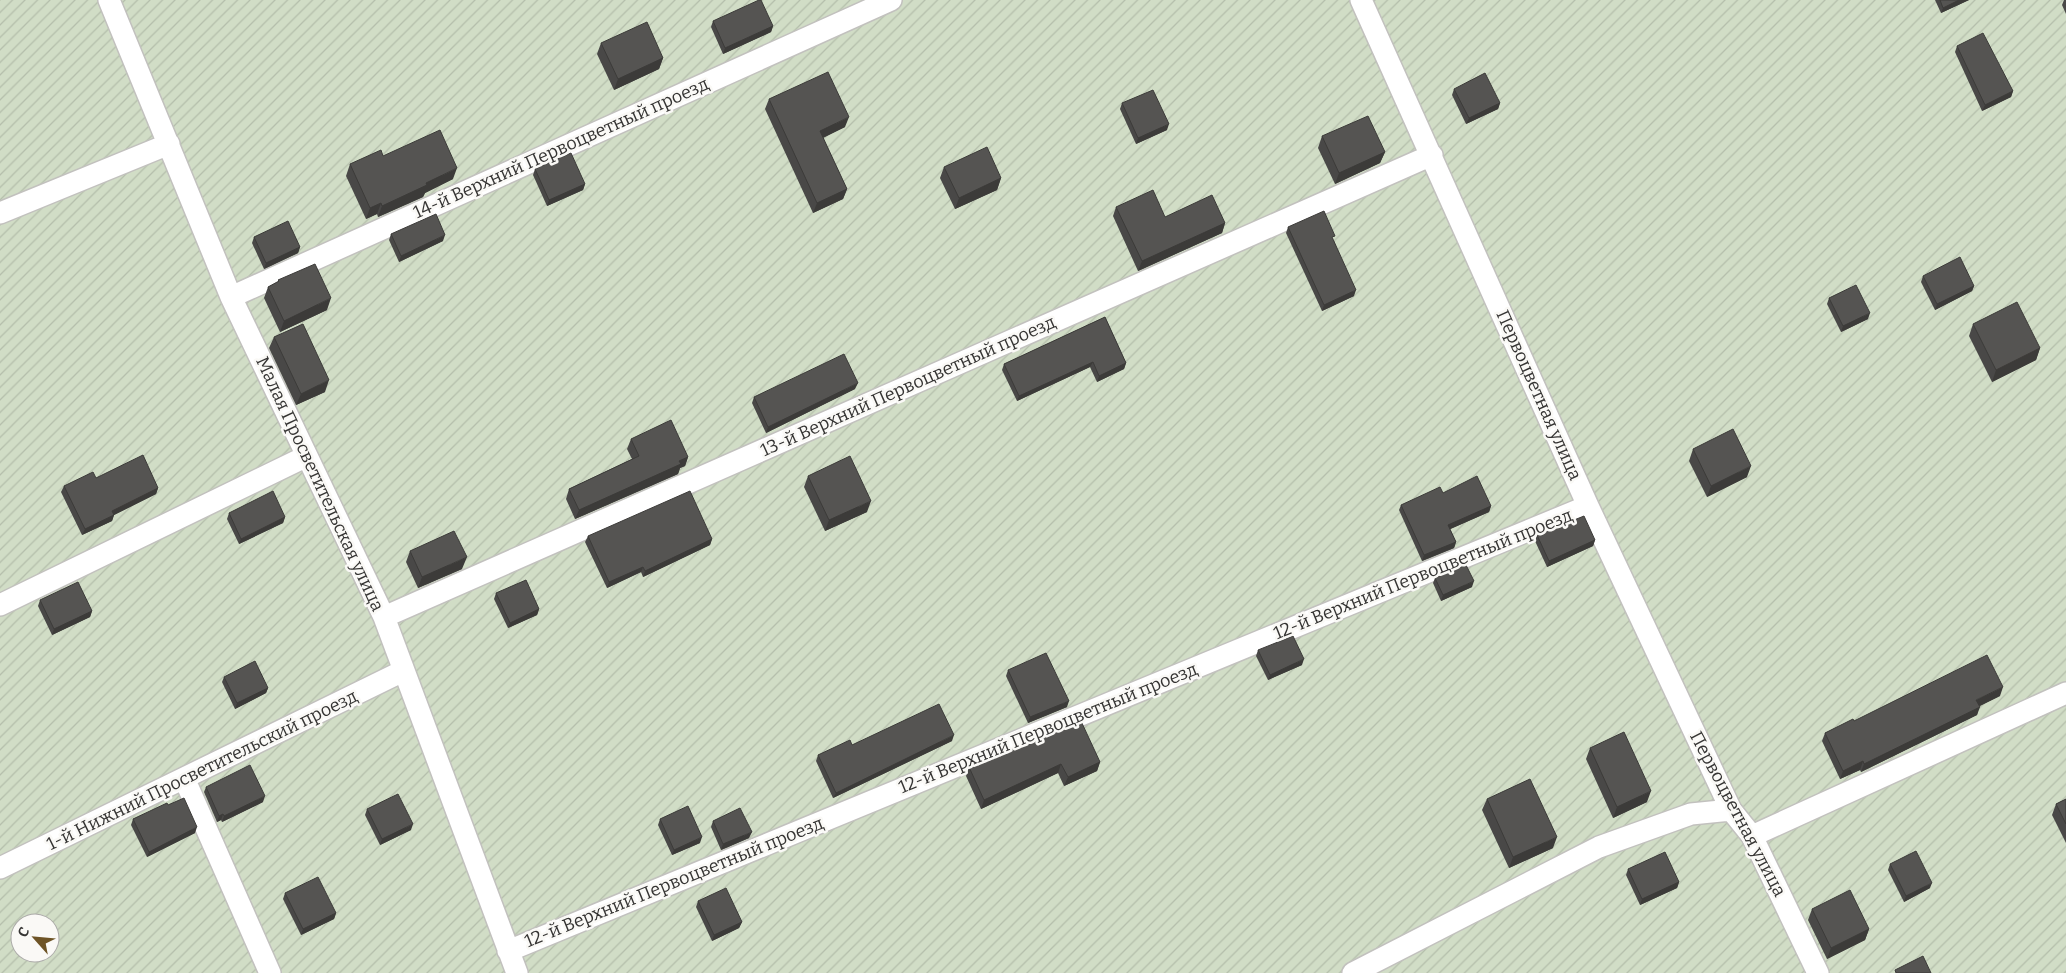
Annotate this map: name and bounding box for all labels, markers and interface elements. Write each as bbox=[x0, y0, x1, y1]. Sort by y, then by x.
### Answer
street label: 14-й Верхний Первоцветный проезд bbox=[410, 73, 712, 223]
street label: Первоцветная улица bbox=[1492, 306, 1587, 484]
street label: 13-й Верхний Первоцветный проезд bbox=[757, 311, 1059, 461]
street label: Малая Просветительская улица bbox=[251, 353, 389, 615]
street label: 12-й Верхний Первоцветный проезд bbox=[1270, 504, 1576, 644]
street label: 12-й Верхний Первоцветный проезд bbox=[895, 658, 1201, 798]
street label: 1-й Нижний Просветительский проезд bbox=[43, 685, 361, 855]
street label: Первоцветная улица bbox=[1685, 728, 1791, 901]
street label: 12-й Верхний Первоцветный проезд bbox=[521, 812, 827, 952]
north arrow bbox=[10, 913, 60, 963]
text: С bbox=[14, 924, 34, 940]

